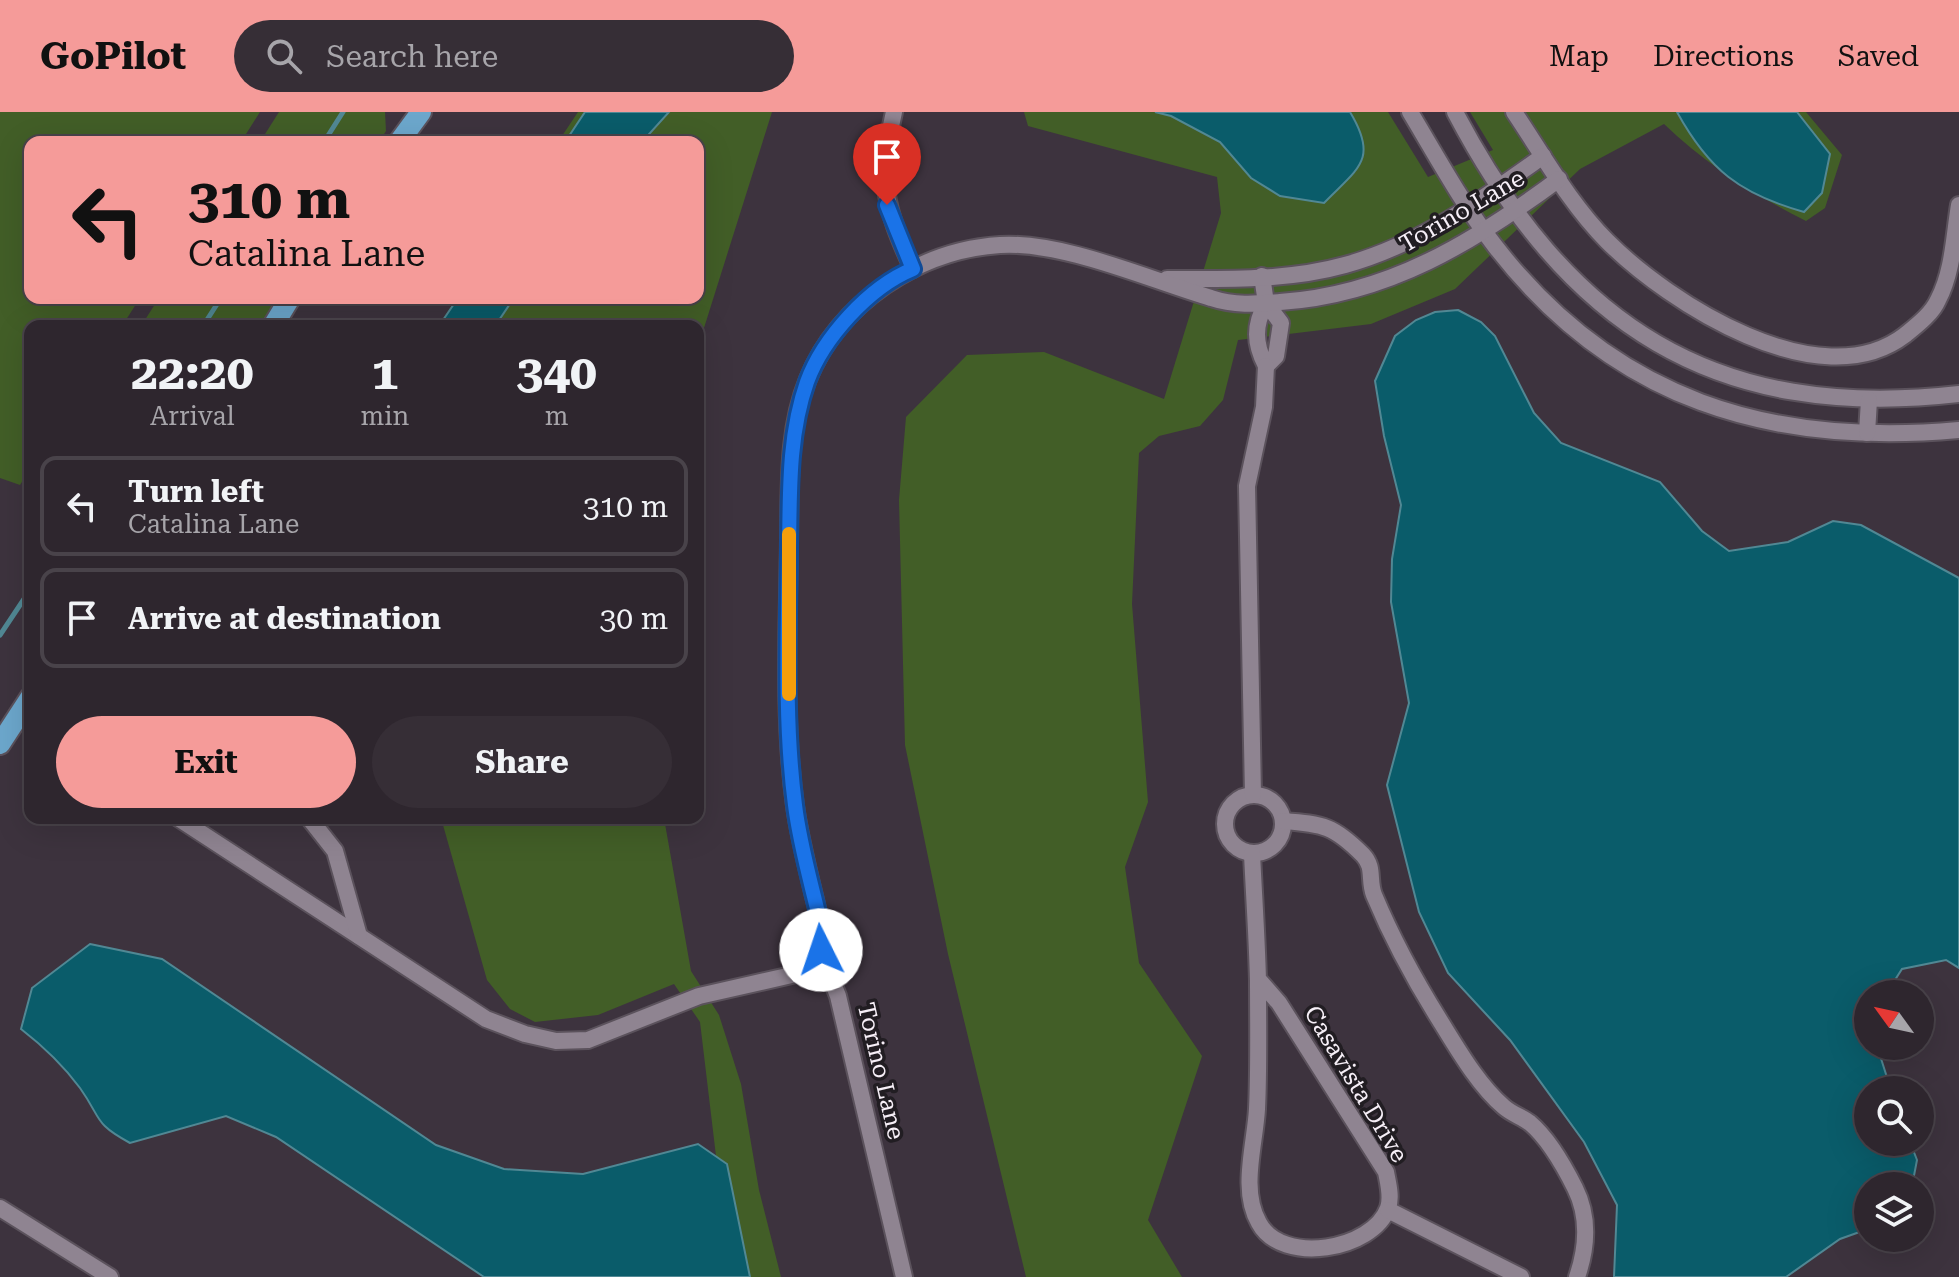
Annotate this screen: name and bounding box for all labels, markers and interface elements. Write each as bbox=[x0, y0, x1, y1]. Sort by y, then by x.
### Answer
search box bbox=[234, 20, 794, 92]
text: GoPilot bbox=[40, 34, 186, 78]
icon: search bbox=[262, 34, 306, 78]
text: Search here bbox=[326, 39, 498, 74]
text: Map bbox=[1549, 40, 1609, 73]
text: Directions bbox=[1653, 40, 1794, 73]
text: Saved bbox=[1838, 40, 1919, 73]
pin bbox=[853, 123, 921, 205]
icon: arrive bbox=[865, 135, 909, 179]
street label: Torino Lane bbox=[1394, 164, 1530, 258]
text: 310 m bbox=[188, 166, 350, 232]
icon: left bbox=[56, 168, 160, 272]
text: Catalina Lane bbox=[188, 233, 425, 275]
text: 22:20 bbox=[131, 345, 254, 401]
text: 1 bbox=[371, 345, 398, 401]
text: 340 bbox=[516, 345, 597, 401]
text: Arrival bbox=[150, 401, 235, 431]
text: min bbox=[361, 401, 409, 431]
text: m bbox=[545, 401, 569, 431]
text: Turn left bbox=[128, 474, 264, 509]
icon: left bbox=[60, 484, 104, 528]
text: 310 m bbox=[583, 489, 668, 524]
text: Catalina Lane bbox=[128, 509, 299, 539]
icon: arrive bbox=[60, 596, 104, 640]
text: Arrive at destination bbox=[128, 601, 441, 636]
text: 30 m bbox=[599, 601, 668, 636]
button: Exit bbox=[56, 716, 356, 808]
button: Share bbox=[372, 716, 672, 808]
position arrow bbox=[779, 908, 863, 992]
north arrow bbox=[1854, 980, 1934, 1060]
map controls bbox=[1854, 980, 1934, 1252]
street label: Torino Lane bbox=[852, 1000, 910, 1142]
street label: Casavista Drive bbox=[1298, 1001, 1414, 1167]
button: search bbox=[1854, 1076, 1934, 1156]
button: layers bbox=[1854, 1172, 1934, 1252]

